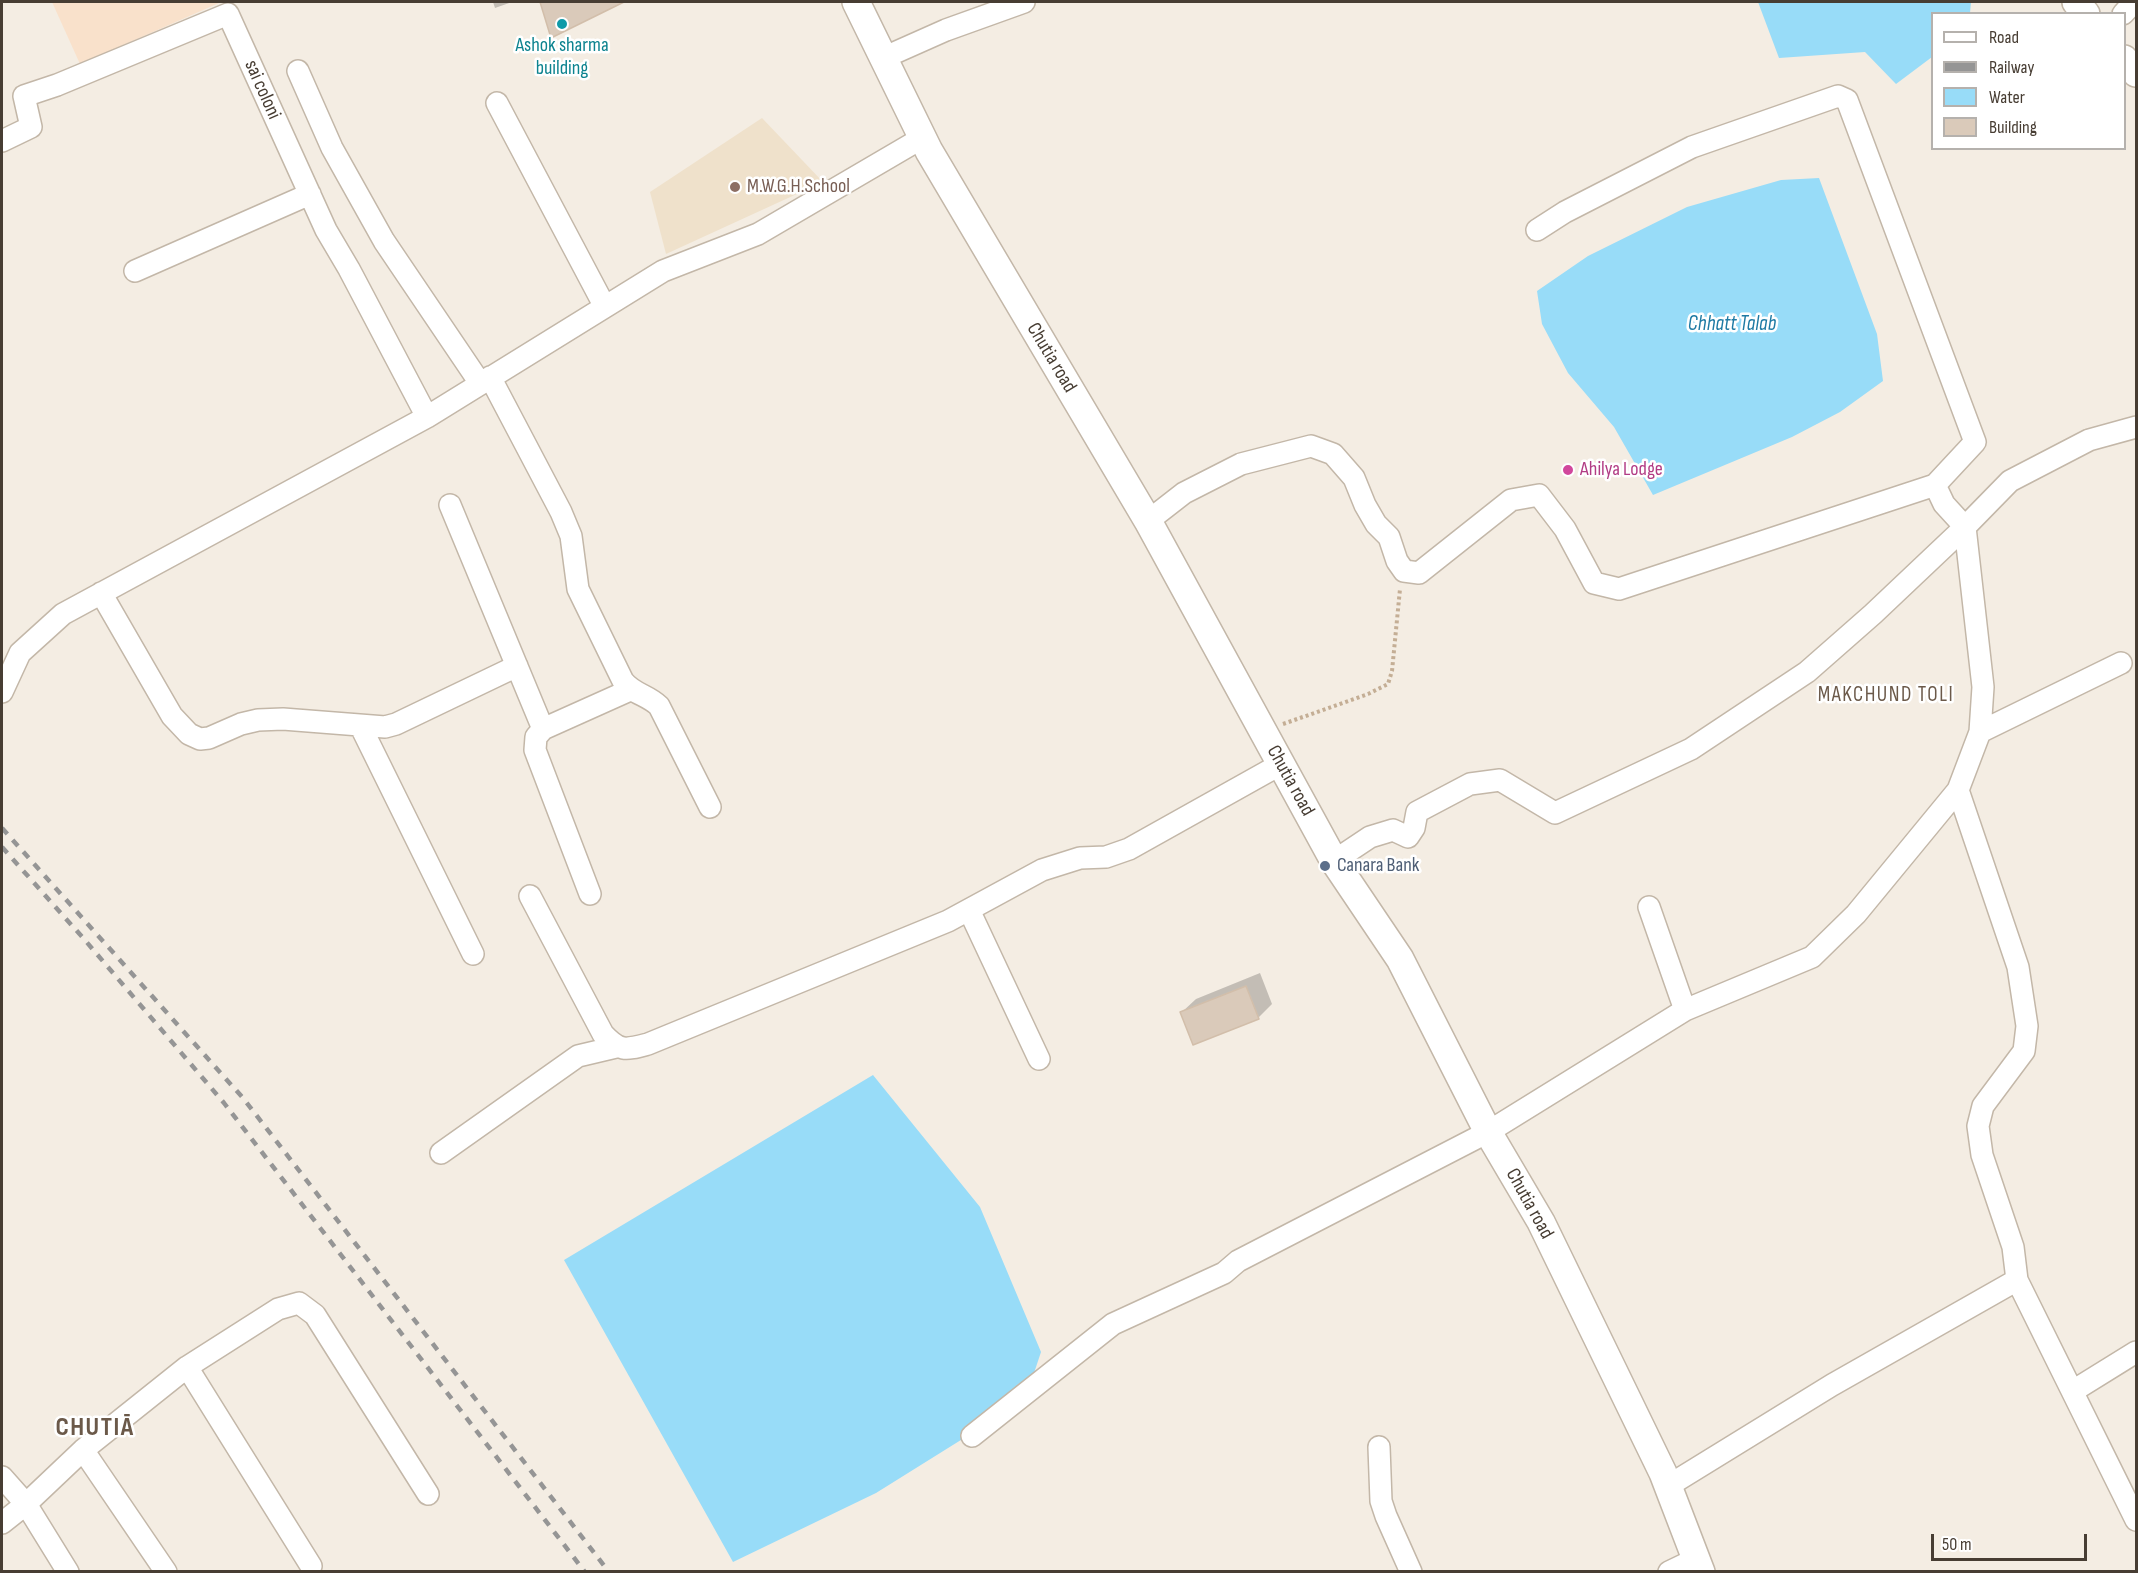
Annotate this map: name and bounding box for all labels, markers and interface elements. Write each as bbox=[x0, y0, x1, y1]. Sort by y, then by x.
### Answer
legend bbox=[1931, 12, 2126, 150]
marker: Ashok sharma building bbox=[555, 17, 569, 31]
text: Road bbox=[1989, 27, 2019, 48]
place label: Ashok sharma building bbox=[515, 34, 609, 81]
street label: sai coloni bbox=[238, 57, 286, 123]
text: Railway bbox=[1989, 57, 2034, 78]
text: Water bbox=[1989, 87, 2025, 108]
text: Building bbox=[1989, 117, 2037, 138]
place label: M.W.G.H.School bbox=[747, 175, 850, 199]
marker: M.W.G.H.School bbox=[728, 180, 742, 194]
water label: Chhatt Talab bbox=[1688, 312, 1776, 338]
street label: Chutia road bbox=[1021, 319, 1081, 397]
place label: Ahilya Lodge bbox=[1580, 458, 1663, 482]
marker: Ahilya Lodge bbox=[1561, 463, 1575, 477]
district label: MAKCHUND TOLI bbox=[1818, 683, 1954, 709]
street label: Chutia road bbox=[1261, 741, 1319, 821]
place label: Canara Bank bbox=[1337, 854, 1419, 878]
marker: Canara Bank bbox=[1318, 859, 1332, 873]
street label: Chutia road bbox=[1500, 1164, 1558, 1244]
district label: CHUTIĀ bbox=[55, 1412, 135, 1444]
scale bar bbox=[1934, 1522, 2090, 1560]
text: 50 m bbox=[1942, 1534, 1972, 1555]

